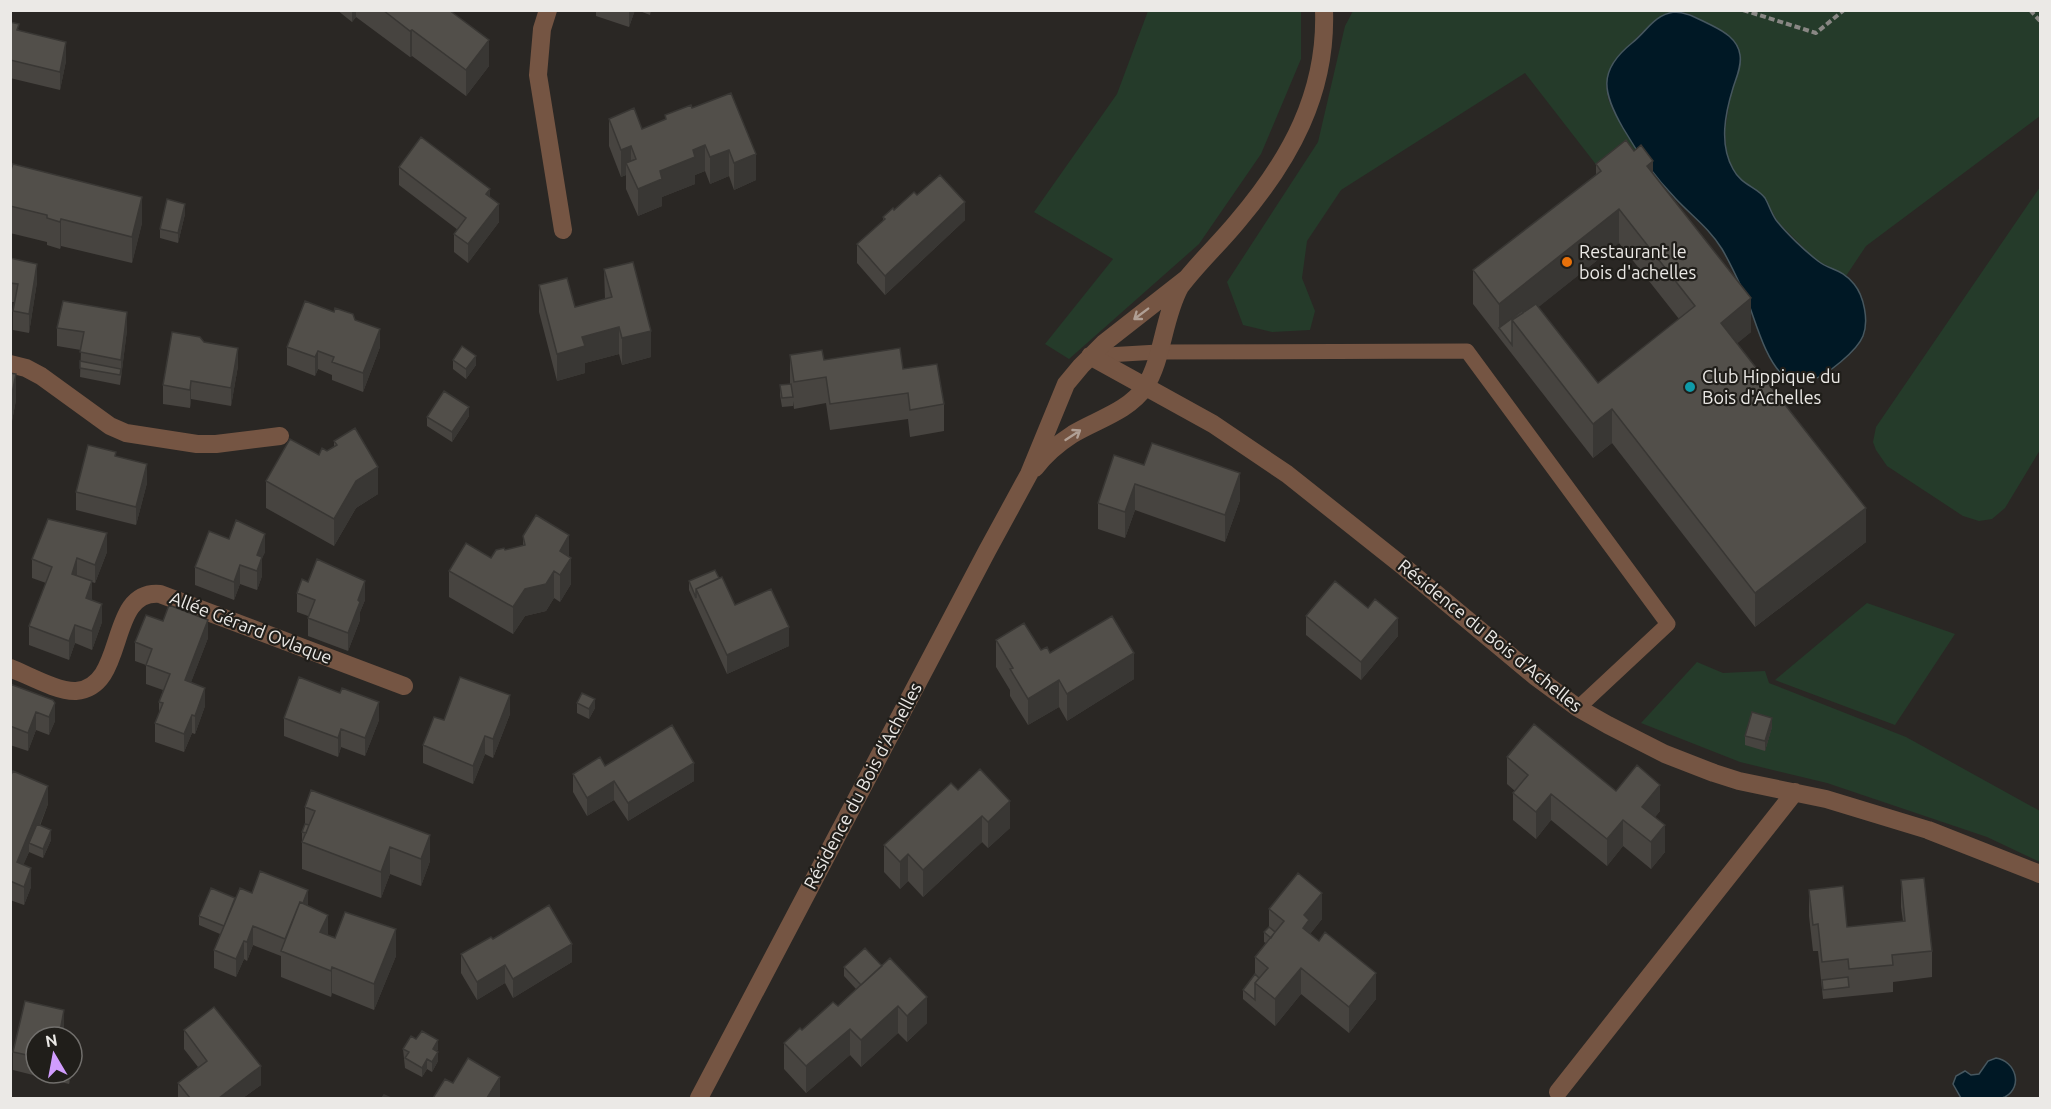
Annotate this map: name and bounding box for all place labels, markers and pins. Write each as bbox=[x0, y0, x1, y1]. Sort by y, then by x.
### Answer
place label: Restaurant le bois d'achelles bbox=[1579, 241, 1696, 282]
marker: Restaurant le bois d'achelles bbox=[1560, 255, 1574, 269]
place label: Club Hippique du Bois d'Achelles bbox=[1702, 366, 1841, 407]
marker: Club Hippique du Bois d'Achelles bbox=[1683, 380, 1697, 394]

